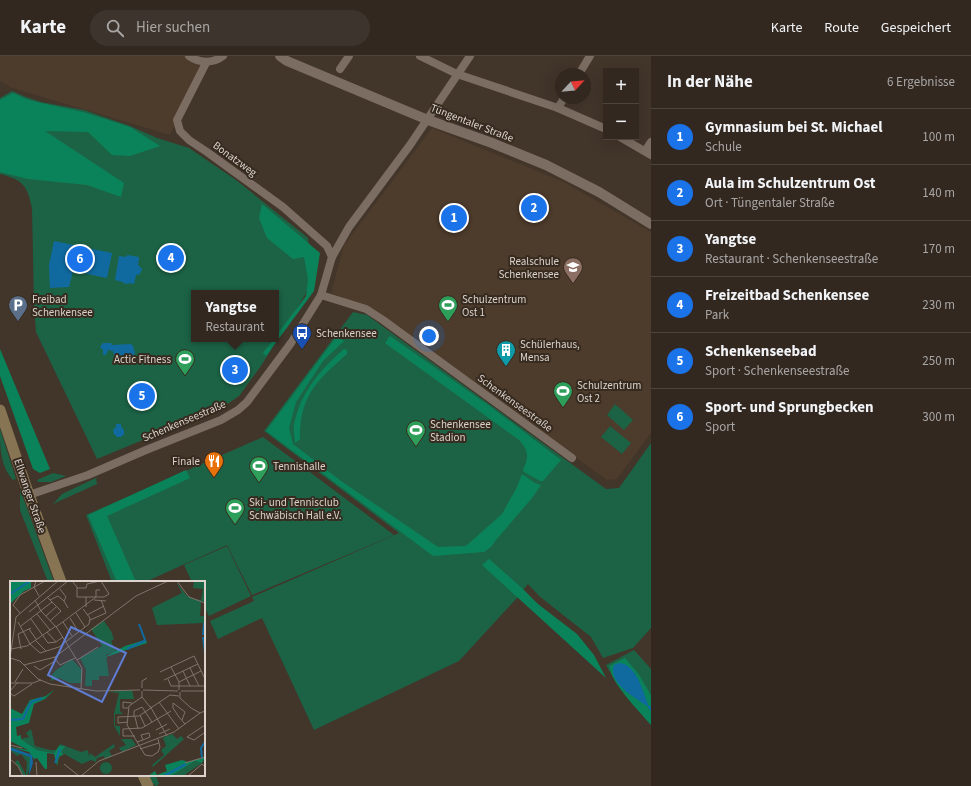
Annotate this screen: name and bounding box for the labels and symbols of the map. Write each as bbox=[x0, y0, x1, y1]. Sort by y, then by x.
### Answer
north arrow bbox=[555, 68, 591, 104]
street label: Tüngentaler Straße bbox=[428, 100, 516, 146]
street label: Bonatzweg bbox=[210, 138, 260, 180]
pin: 2 bbox=[521, 193, 547, 223]
pin: 1 bbox=[441, 203, 467, 233]
pin: 4 bbox=[158, 243, 184, 273]
pin: 6 bbox=[67, 244, 93, 274]
place label: Realschule Schenkensee bbox=[498, 254, 560, 282]
school or university icon: Realschule Schenkensee bbox=[562, 256, 584, 284]
place label: Freibad Schenkensee bbox=[32, 292, 93, 320]
place label: Schulzentrum Ost 1 bbox=[462, 292, 526, 320]
parking icon: Freibad Schenkensee bbox=[7, 294, 29, 322]
sports icon: Schulzentrum Ost 1 bbox=[437, 294, 459, 322]
bus stop icon: Schenkensee bbox=[291, 322, 313, 350]
place label: Schenkensee bbox=[316, 326, 377, 341]
your location bbox=[419, 326, 439, 346]
place label: Schülerhaus, Mensa bbox=[520, 337, 580, 365]
building icon: Schülerhaus, Mensa bbox=[495, 339, 517, 367]
sports icon: Actic Fitness bbox=[174, 348, 196, 376]
place label: Actic Fitness bbox=[114, 352, 171, 367]
pin: 3 bbox=[222, 355, 248, 385]
street label: Schenkenseestraße bbox=[474, 371, 556, 436]
place label: Schulzentrum Ost 2 bbox=[577, 378, 641, 406]
sports icon: Schulzentrum Ost 2 bbox=[552, 380, 574, 408]
pin: 5 bbox=[129, 381, 155, 411]
street label: Schenkenseestraße bbox=[140, 396, 229, 445]
place label: Schenkensee Stadion bbox=[430, 417, 491, 445]
sports icon: Schenkensee Stadion bbox=[405, 419, 427, 447]
restaurant icon: Finale bbox=[203, 450, 225, 478]
place label: Finale bbox=[172, 454, 201, 469]
sports icon: Tennishalle bbox=[248, 455, 270, 483]
street label: Ellwanger Straße bbox=[10, 457, 50, 536]
place label: Tennishalle bbox=[273, 459, 326, 474]
place label: Ski- und Tennisclub Schwäbisch Hall e.V. bbox=[249, 495, 342, 523]
sports icon: Ski- und Tennisclub Schwäbisch Hall e.V. bbox=[224, 497, 246, 525]
inset map bbox=[10, 581, 205, 776]

